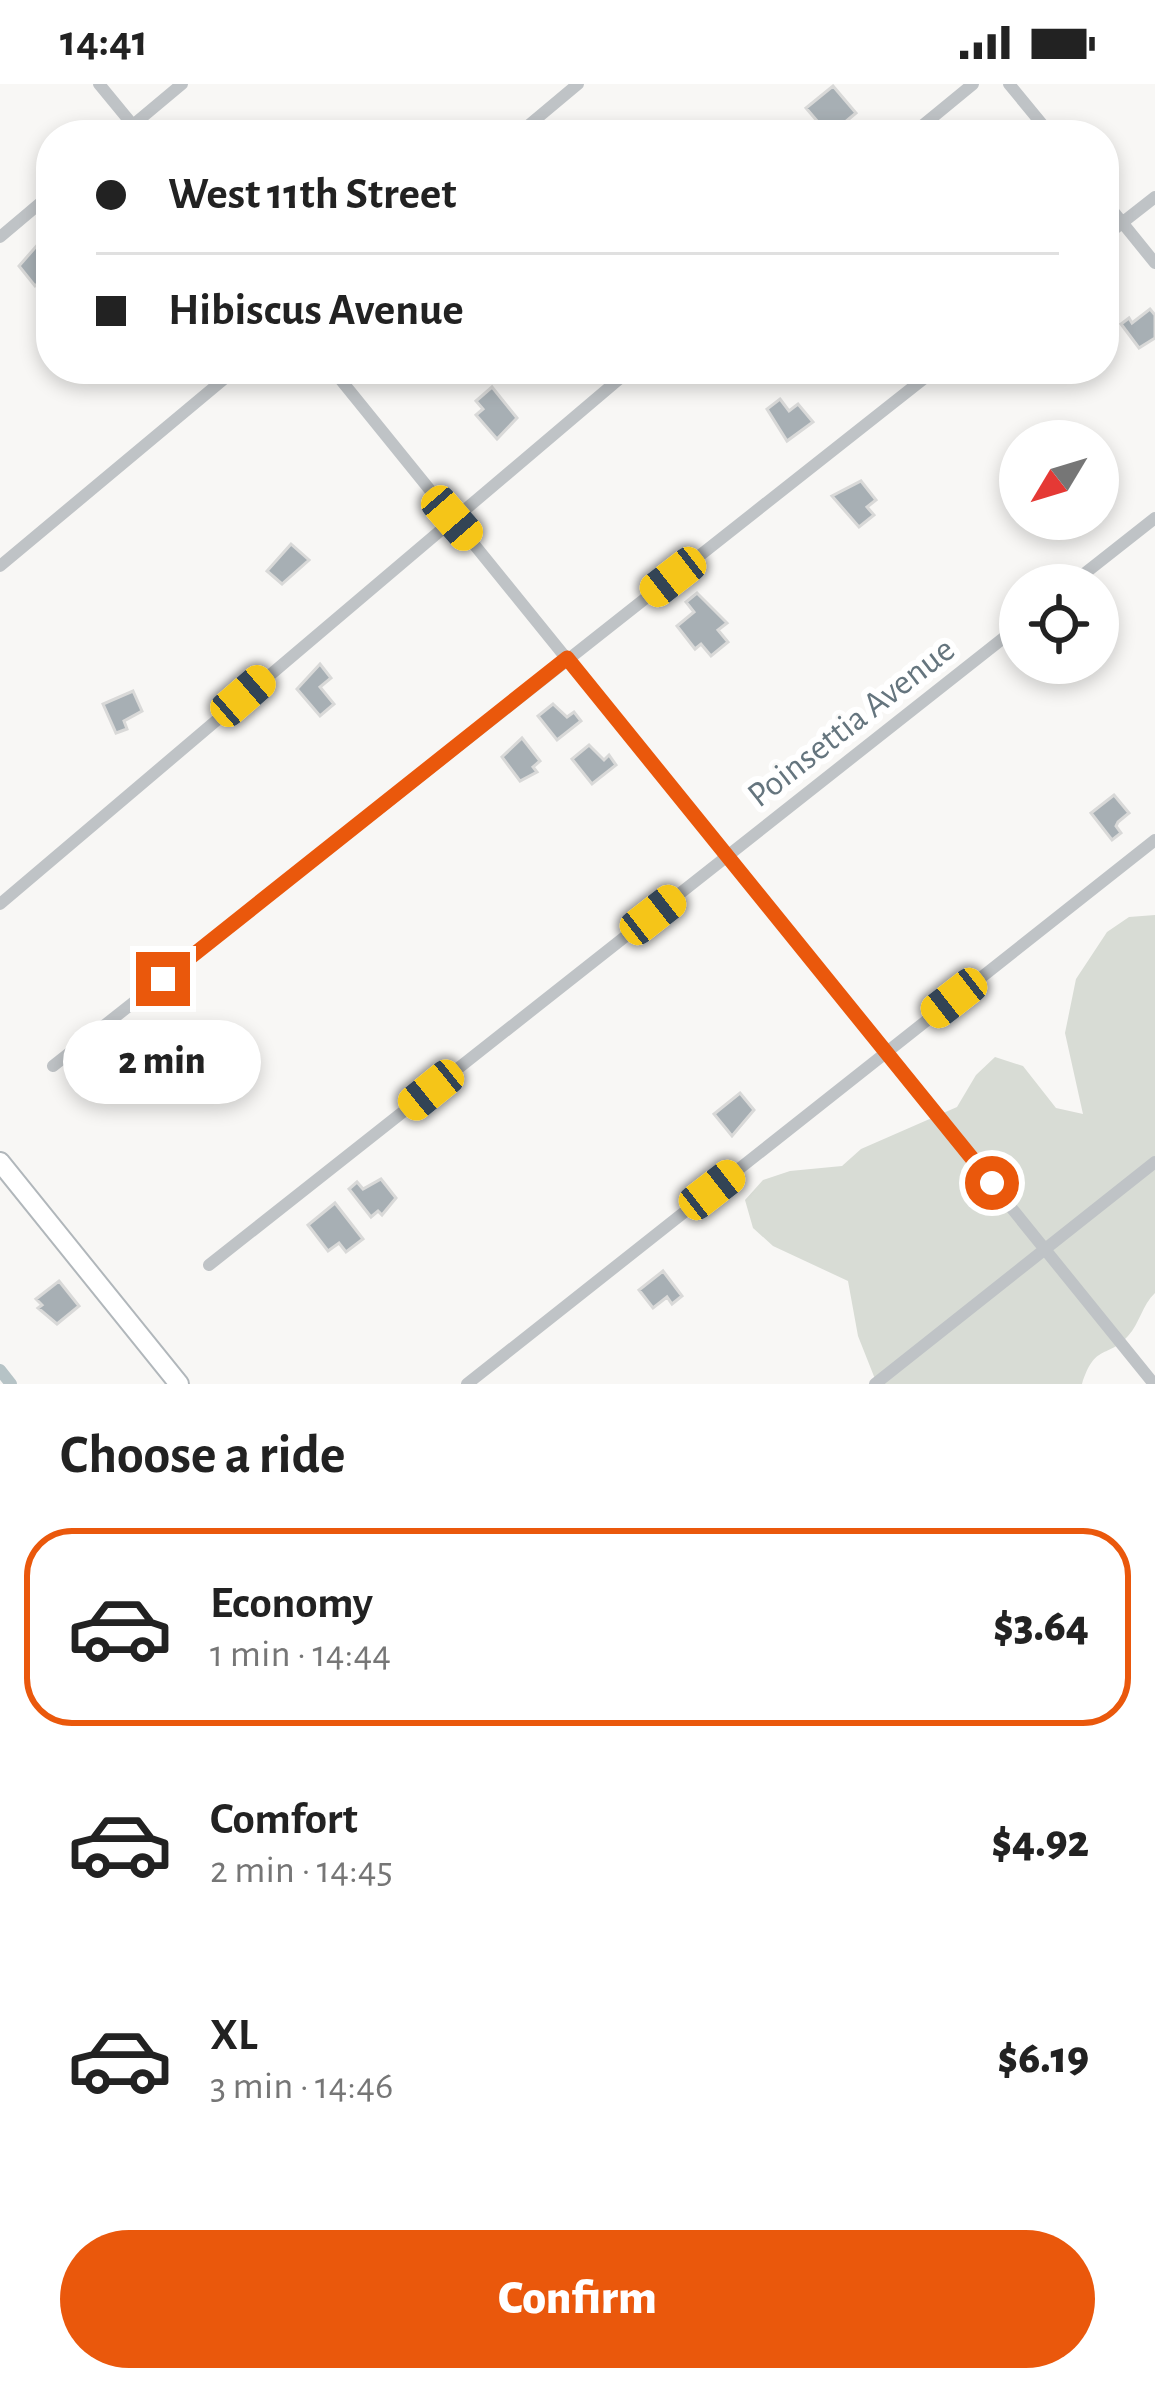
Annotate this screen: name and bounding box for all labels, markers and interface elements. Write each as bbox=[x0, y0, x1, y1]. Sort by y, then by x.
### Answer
text: 14:41 bbox=[60, 19, 148, 64]
text: West 11th Street bbox=[168, 172, 456, 217]
text: Hibiscus Avenue bbox=[168, 288, 464, 333]
north arrow bbox=[999, 420, 1119, 540]
map controls bbox=[999, 420, 1119, 684]
car bbox=[415, 479, 489, 557]
car bbox=[634, 541, 712, 613]
button: locate bbox=[999, 564, 1119, 684]
street label: Poinsettia Avenue bbox=[741, 631, 961, 814]
car bbox=[204, 659, 282, 733]
car bbox=[614, 879, 692, 951]
route end bbox=[136, 952, 190, 1006]
car bbox=[915, 962, 993, 1034]
callout: 2 min bbox=[64, 1021, 262, 1105]
text: 2 min bbox=[118, 1042, 206, 1081]
car bbox=[392, 1053, 470, 1127]
car bbox=[673, 1154, 751, 1226]
route start bbox=[965, 1156, 1019, 1210]
text: Choose a ride bbox=[60, 1429, 346, 1483]
icon: car bbox=[66, 1573, 174, 1681]
text: Economy bbox=[210, 1581, 373, 1626]
text: $3.64 bbox=[993, 1604, 1089, 1649]
text: 1 min · 14:44 bbox=[210, 1635, 391, 1674]
icon: car bbox=[66, 1789, 174, 1897]
text: Comfort bbox=[210, 1797, 358, 1842]
text: $4.92 bbox=[991, 1820, 1089, 1865]
text: 2 min · 14:45 bbox=[210, 1851, 393, 1890]
icon: car bbox=[66, 2005, 174, 2113]
text: XL bbox=[210, 2013, 258, 2058]
text: $6.19 bbox=[998, 2036, 1089, 2081]
text: 3 min · 14:46 bbox=[210, 2067, 393, 2106]
button: Confirm bbox=[60, 2230, 1095, 2368]

